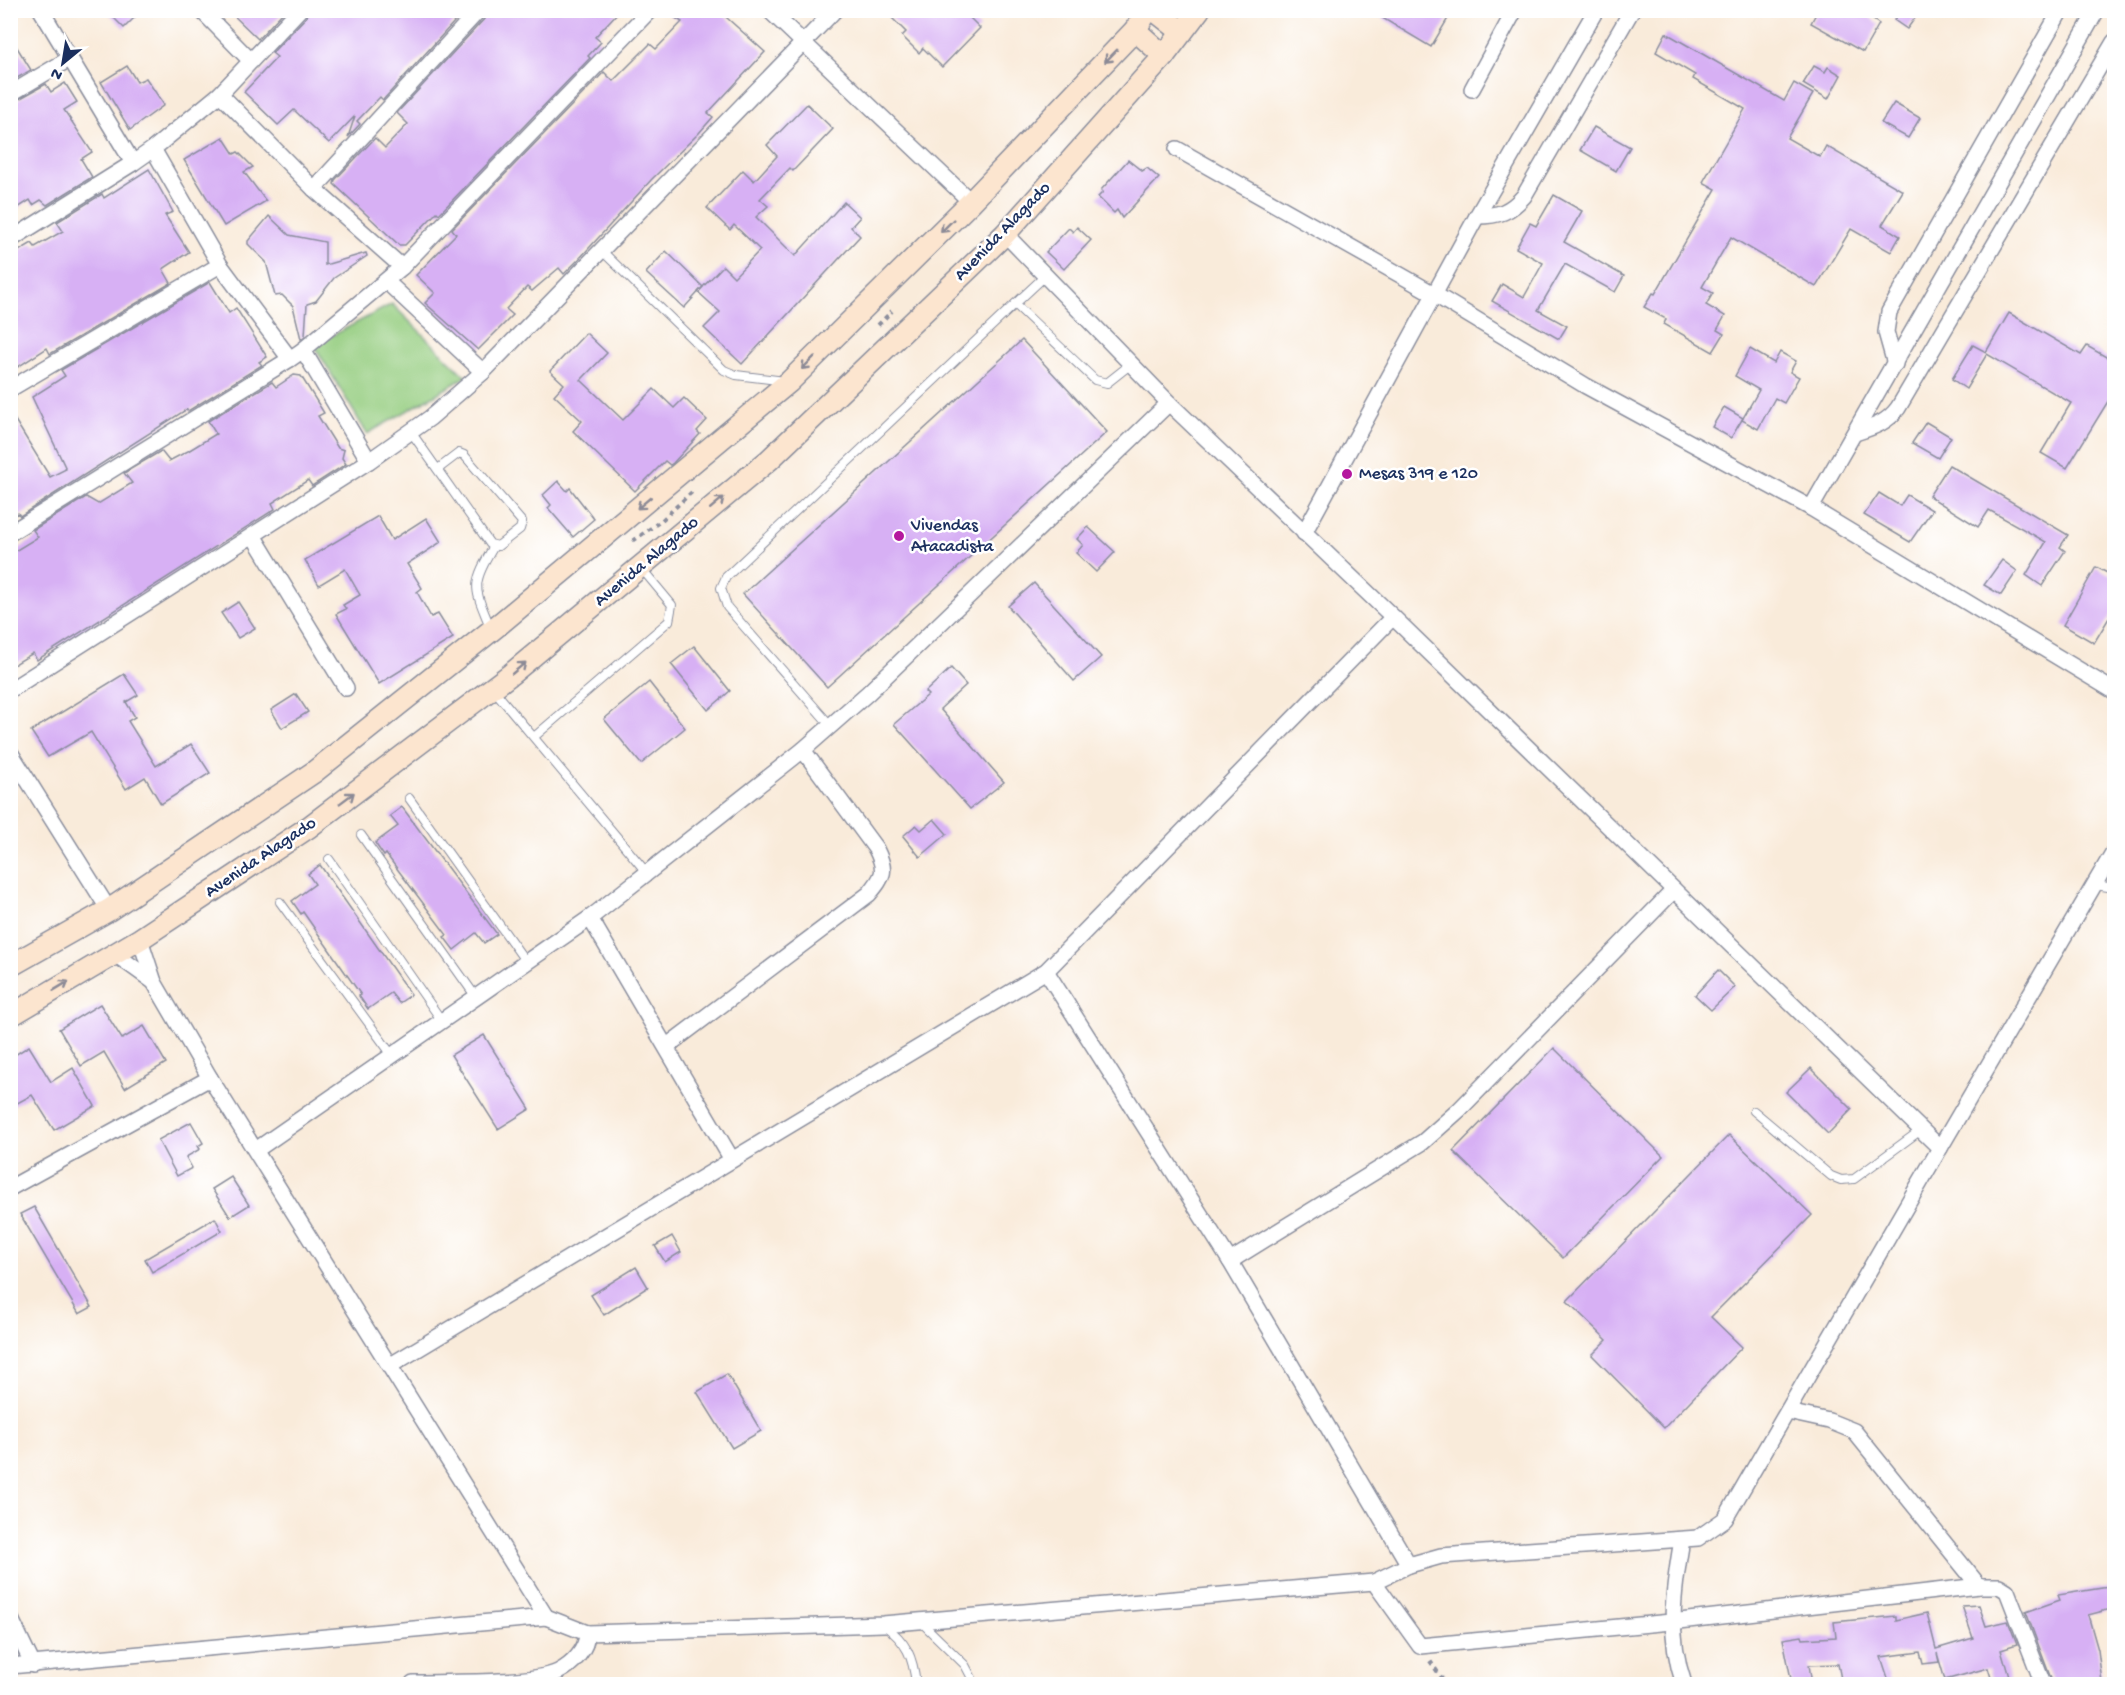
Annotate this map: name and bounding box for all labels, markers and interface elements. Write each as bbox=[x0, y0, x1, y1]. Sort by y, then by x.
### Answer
north arrow bbox=[33, 33, 93, 93]
one-way arrow bbox=[1104, 48, 1118, 63]
text: N bbox=[48, 62, 67, 84]
street label: Avenida Alagado bbox=[950, 178, 1056, 286]
one-way arrow bbox=[939, 219, 954, 234]
one-way arrow bbox=[800, 356, 815, 370]
place label: Mesas 319 e 120 bbox=[1359, 464, 1478, 485]
marker: Mesas 319 e 120 bbox=[1340, 467, 1354, 481]
one-way arrow bbox=[636, 497, 652, 510]
one-way arrow bbox=[709, 497, 725, 510]
street label: Avenida Alagado bbox=[591, 512, 703, 612]
place label: Vivendas Atacadista bbox=[910, 516, 994, 558]
marker: Vivendas Atacadista bbox=[892, 529, 906, 543]
one-way arrow bbox=[511, 662, 527, 675]
one-way arrow bbox=[338, 792, 354, 805]
street label: Avenida Alagado bbox=[201, 813, 321, 903]
one-way arrow bbox=[52, 980, 69, 992]

